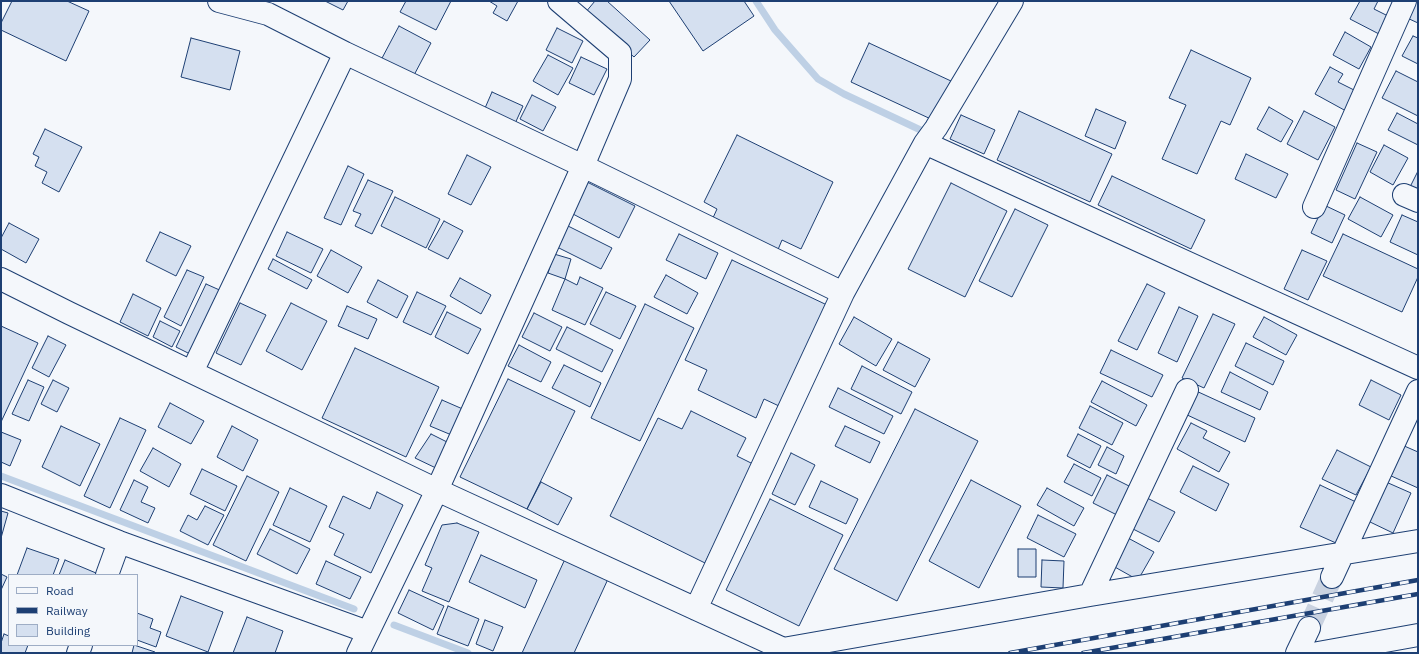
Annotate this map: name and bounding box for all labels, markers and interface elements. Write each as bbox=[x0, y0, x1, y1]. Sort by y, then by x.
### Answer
legend bbox=[8, 574, 138, 646]
text: Road bbox=[46, 583, 74, 598]
text: Railway bbox=[46, 603, 88, 618]
text: Building bbox=[46, 623, 90, 638]

